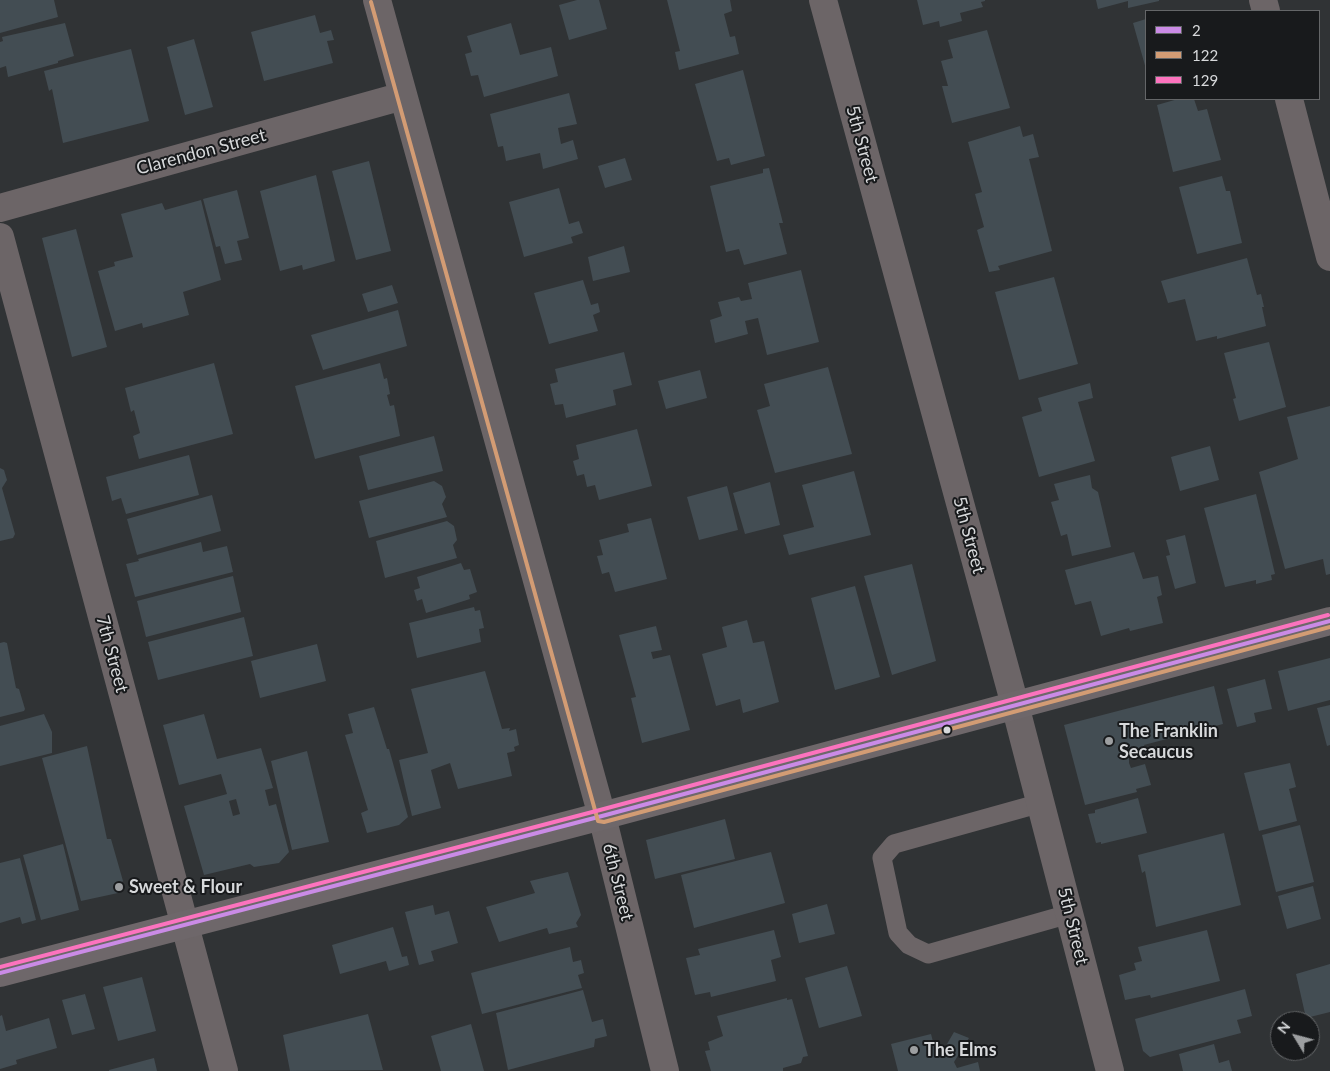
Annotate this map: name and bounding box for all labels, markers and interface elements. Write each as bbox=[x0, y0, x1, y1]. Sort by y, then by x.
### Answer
legend bbox=[1145, 10, 1320, 100]
text: 2 bbox=[1192, 21, 1201, 39]
text: 122 bbox=[1192, 46, 1218, 64]
text: 129 bbox=[1192, 71, 1218, 89]
street label: 5th Street bbox=[841, 103, 883, 185]
street label: Clarendon Street bbox=[134, 124, 268, 180]
street label: 5th Street bbox=[948, 494, 990, 576]
street label: 7th Street bbox=[91, 613, 133, 695]
place label: The Franklin Secaucus bbox=[1119, 720, 1218, 762]
unlabelled marker bbox=[942, 725, 952, 735]
marker: The Franklin Secaucus bbox=[1103, 735, 1115, 747]
street label: 6th Street bbox=[598, 841, 638, 923]
place label: Sweet & Flour bbox=[129, 876, 242, 898]
marker: Sweet & Flour bbox=[113, 881, 125, 893]
street label: 5th Street bbox=[1053, 885, 1093, 967]
north arrow bbox=[1270, 1011, 1320, 1061]
text: N bbox=[1273, 1018, 1293, 1037]
place label: The Elms bbox=[924, 1039, 997, 1061]
marker: The Elms bbox=[908, 1044, 920, 1056]

